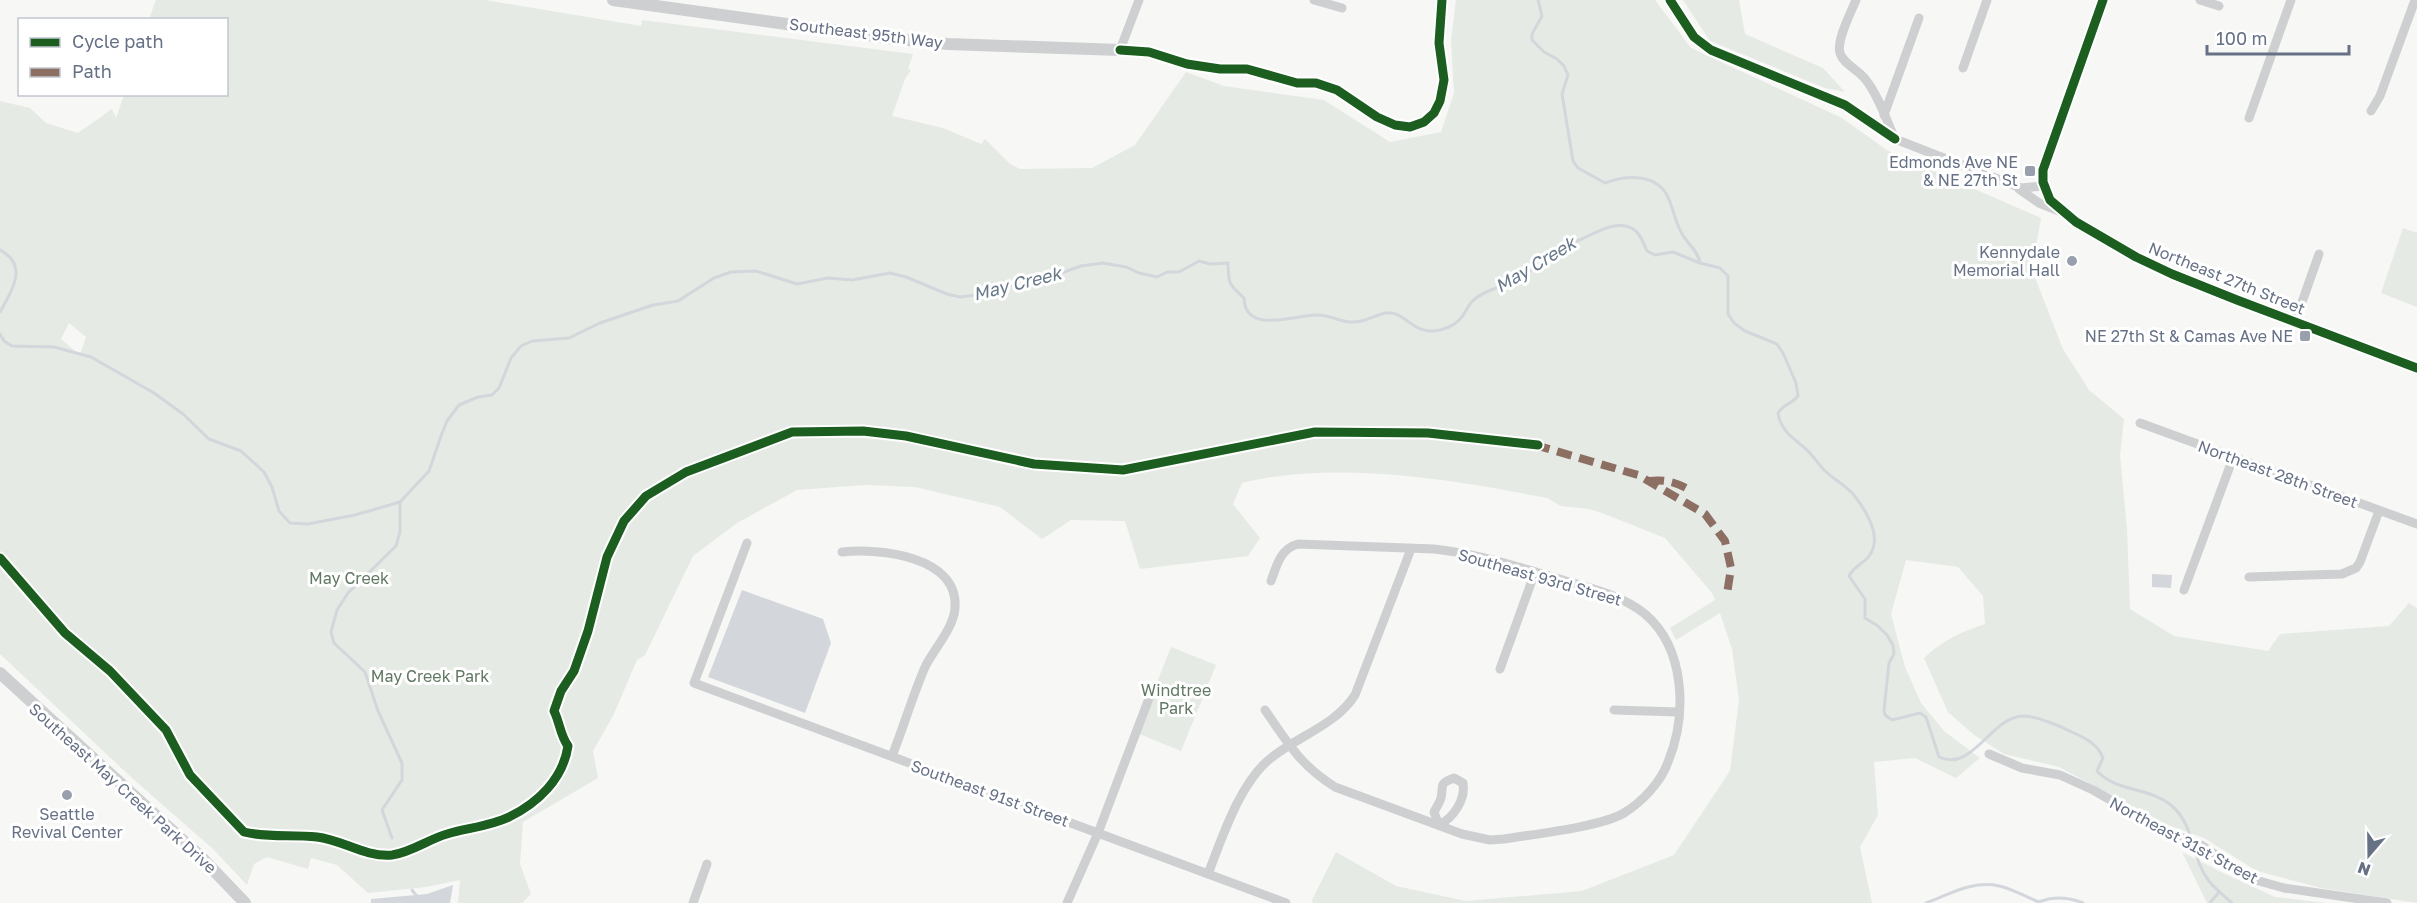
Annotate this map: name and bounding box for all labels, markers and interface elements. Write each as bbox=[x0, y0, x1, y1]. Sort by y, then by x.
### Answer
street label: Southeast 95th Way bbox=[788, 14, 944, 52]
legend bbox=[18, 18, 228, 96]
scale bar bbox=[2207, 18, 2350, 56]
text: 100 m bbox=[2216, 27, 2267, 49]
text: Cycle path bbox=[72, 30, 164, 52]
text: Path bbox=[72, 60, 112, 82]
place label: Edmonds Ave NE & NE 27th St bbox=[1889, 152, 2018, 190]
marker: Edmonds Ave NE & NE 27th St bbox=[2023, 164, 2037, 178]
water label: May Creek bbox=[1491, 230, 1581, 297]
street label: Northeast 27th Street bbox=[2146, 237, 2308, 319]
place label: Kennydale Memorial Hall bbox=[1953, 242, 2060, 280]
marker: Kennydale Memorial Hall bbox=[2065, 254, 2079, 268]
water label: May Creek bbox=[971, 261, 1065, 305]
place label: NE 27th St & Camas Ave NE bbox=[2085, 326, 2293, 346]
marker: NE 27th St & Camas Ave NE bbox=[2298, 329, 2312, 343]
street label: Northeast 28th Street bbox=[2195, 436, 2361, 512]
street label: Southeast 93rd Street bbox=[1456, 544, 1624, 610]
park label: May Creek bbox=[309, 568, 389, 588]
park label: May Creek Park bbox=[371, 666, 489, 686]
park label: Windtree Park bbox=[1141, 680, 1211, 718]
street label: Southeast May Creek Park Drive bbox=[25, 699, 221, 877]
street label: Southeast 91st Street bbox=[908, 755, 1072, 831]
marker: Seattle Revival Center bbox=[60, 788, 74, 802]
street label: Northeast 31st Street bbox=[2106, 792, 2262, 888]
place label: Seattle Revival Center bbox=[11, 804, 123, 842]
north arrow bbox=[2339, 825, 2399, 885]
text: N bbox=[2355, 858, 2373, 881]

